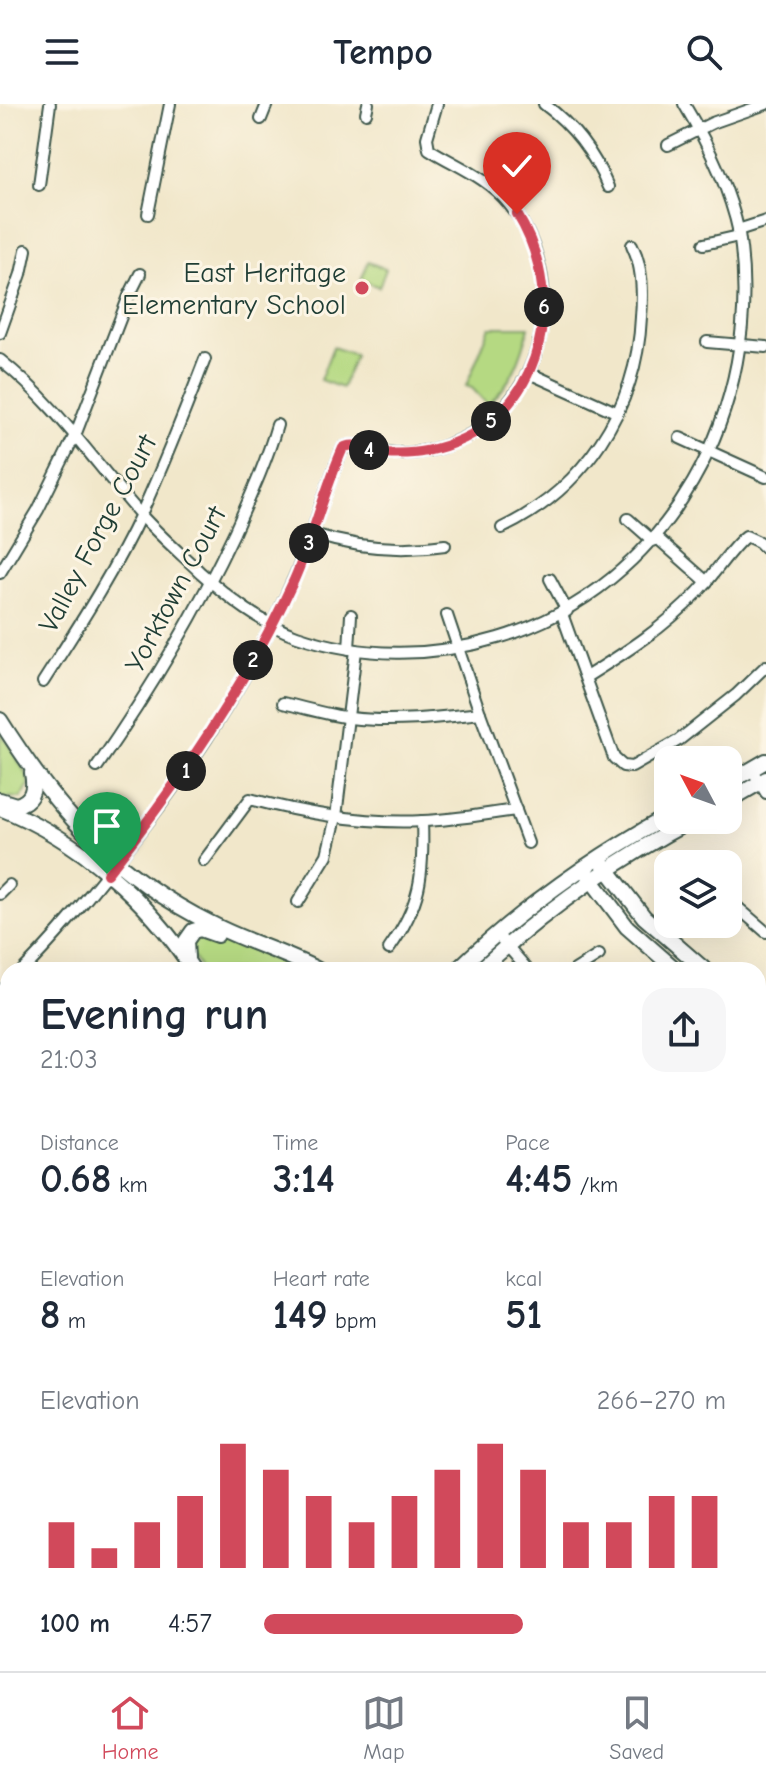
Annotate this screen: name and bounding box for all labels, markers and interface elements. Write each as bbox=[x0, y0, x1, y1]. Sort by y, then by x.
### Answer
icon: menu bbox=[40, 30, 84, 74]
icon: search bbox=[682, 30, 726, 74]
text: Tempo bbox=[333, 32, 433, 73]
pin bbox=[483, 132, 551, 214]
icon: check bbox=[495, 144, 539, 188]
place label: East Heritage Elementary School bbox=[122, 257, 346, 321]
marker: East Heritage Elementary School bbox=[353, 279, 371, 297]
pin: 6 bbox=[524, 287, 564, 327]
text: 6 bbox=[538, 294, 550, 320]
pin: 5 bbox=[471, 401, 511, 441]
text: 5 bbox=[485, 408, 497, 434]
street label: Valley Forge Court bbox=[32, 428, 164, 638]
pin: 4 bbox=[349, 430, 389, 470]
text: 4 bbox=[364, 437, 374, 463]
street label: Yorktown Court bbox=[119, 500, 233, 678]
pin: 3 bbox=[289, 523, 329, 563]
text: 3 bbox=[304, 530, 314, 556]
pin: 2 bbox=[233, 640, 273, 680]
text: 2 bbox=[248, 647, 258, 673]
north arrow bbox=[654, 746, 742, 834]
map controls bbox=[654, 746, 742, 938]
pin: 1 bbox=[166, 751, 206, 791]
text: 1 bbox=[182, 758, 190, 784]
pin bbox=[73, 792, 141, 874]
icon: arrive bbox=[85, 804, 129, 848]
button: layers bbox=[654, 850, 742, 938]
button: share bbox=[642, 988, 726, 1072]
text: Evening run bbox=[40, 989, 268, 1040]
text: 21:03 bbox=[40, 1045, 98, 1075]
text: Distance bbox=[40, 1130, 119, 1156]
text: Time bbox=[273, 1130, 318, 1156]
text: Pace bbox=[505, 1130, 550, 1156]
text: 0.68 bbox=[40, 1156, 112, 1202]
text: 3:14 bbox=[273, 1156, 335, 1202]
text: 4:45 bbox=[505, 1156, 572, 1202]
text: km bbox=[112, 1172, 148, 1198]
text: /km bbox=[572, 1172, 618, 1198]
text: Elevation bbox=[40, 1266, 124, 1292]
text: Heart rate bbox=[273, 1266, 370, 1292]
text: kcal bbox=[505, 1266, 542, 1292]
text: 8 bbox=[40, 1292, 60, 1338]
text: 149 bbox=[273, 1292, 328, 1338]
text: 51 bbox=[505, 1292, 542, 1338]
text: m bbox=[60, 1308, 86, 1334]
text: bpm bbox=[328, 1308, 377, 1334]
text: Elevation bbox=[40, 1386, 140, 1416]
text: 266–270 m bbox=[597, 1386, 726, 1416]
text: 100 m bbox=[40, 1609, 110, 1639]
text: 4:57 bbox=[168, 1609, 212, 1639]
tab: Home bbox=[102, 1691, 158, 1765]
tab: Map bbox=[362, 1691, 406, 1765]
tab: Saved bbox=[609, 1691, 664, 1765]

